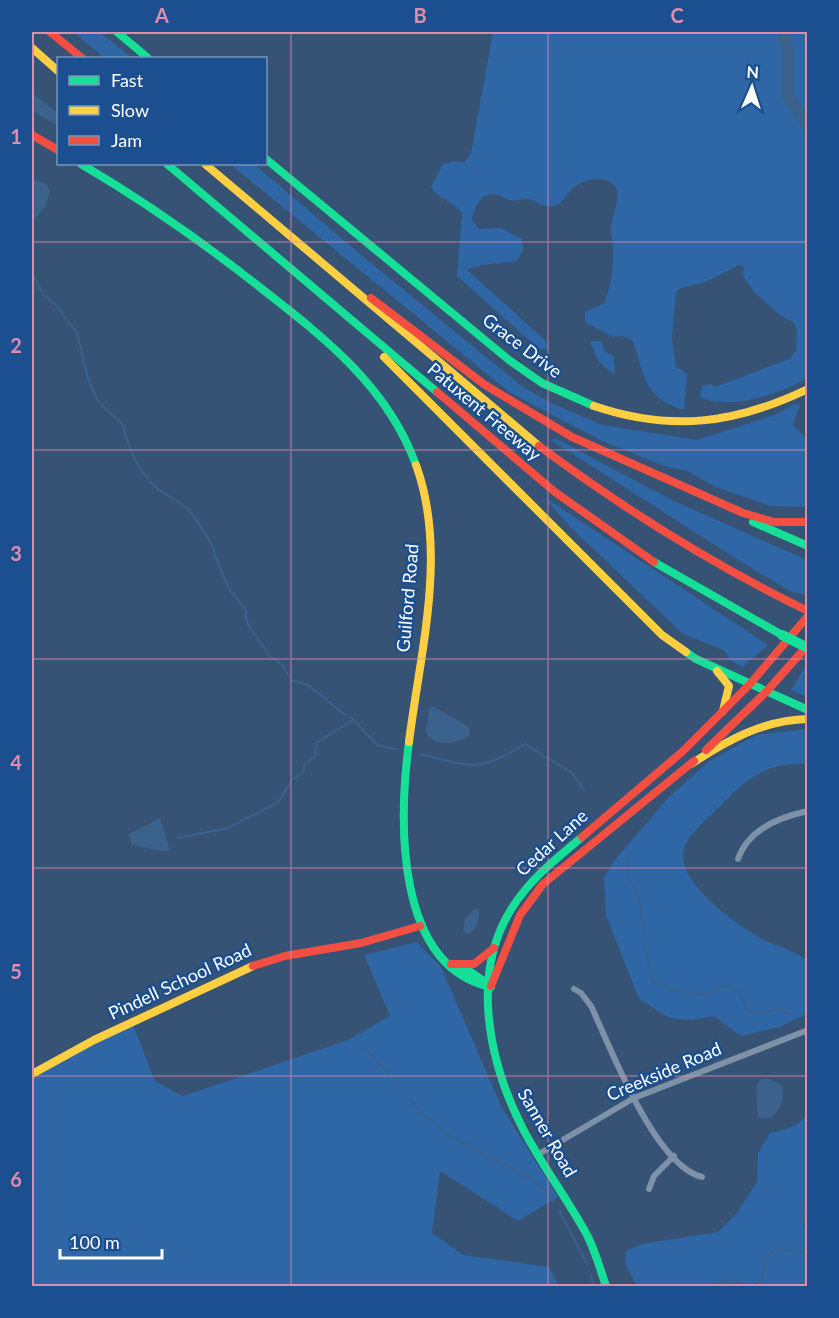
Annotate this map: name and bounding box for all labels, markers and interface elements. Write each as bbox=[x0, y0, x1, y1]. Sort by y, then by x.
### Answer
text: A bbox=[154, 3, 169, 27]
text: B bbox=[413, 3, 427, 27]
text: C bbox=[670, 3, 684, 27]
legend bbox=[57, 57, 267, 165]
north arrow bbox=[722, 57, 782, 117]
text: N bbox=[746, 62, 759, 81]
text: Fast bbox=[111, 69, 144, 91]
text: Slow bbox=[111, 99, 149, 121]
text: 1 bbox=[10, 124, 22, 148]
text: Jam bbox=[111, 129, 142, 151]
street label: Grace Drive bbox=[479, 308, 567, 382]
text: 2 bbox=[10, 333, 22, 357]
street label: Patuxent Freeway bbox=[423, 357, 546, 466]
text: 3 bbox=[10, 541, 22, 565]
street label: Guilford Road bbox=[391, 543, 423, 653]
text: 4 bbox=[10, 750, 22, 774]
street label: Cedar Lane bbox=[511, 804, 592, 880]
street label: Pindell School Road bbox=[105, 938, 255, 1024]
text: 5 bbox=[10, 959, 22, 983]
street label: Creekside Road bbox=[603, 1037, 724, 1105]
street label: Sanner Road bbox=[514, 1084, 582, 1181]
text: 6 bbox=[10, 1167, 22, 1191]
scale bar bbox=[60, 1222, 162, 1260]
text: 100 m bbox=[69, 1231, 120, 1253]

